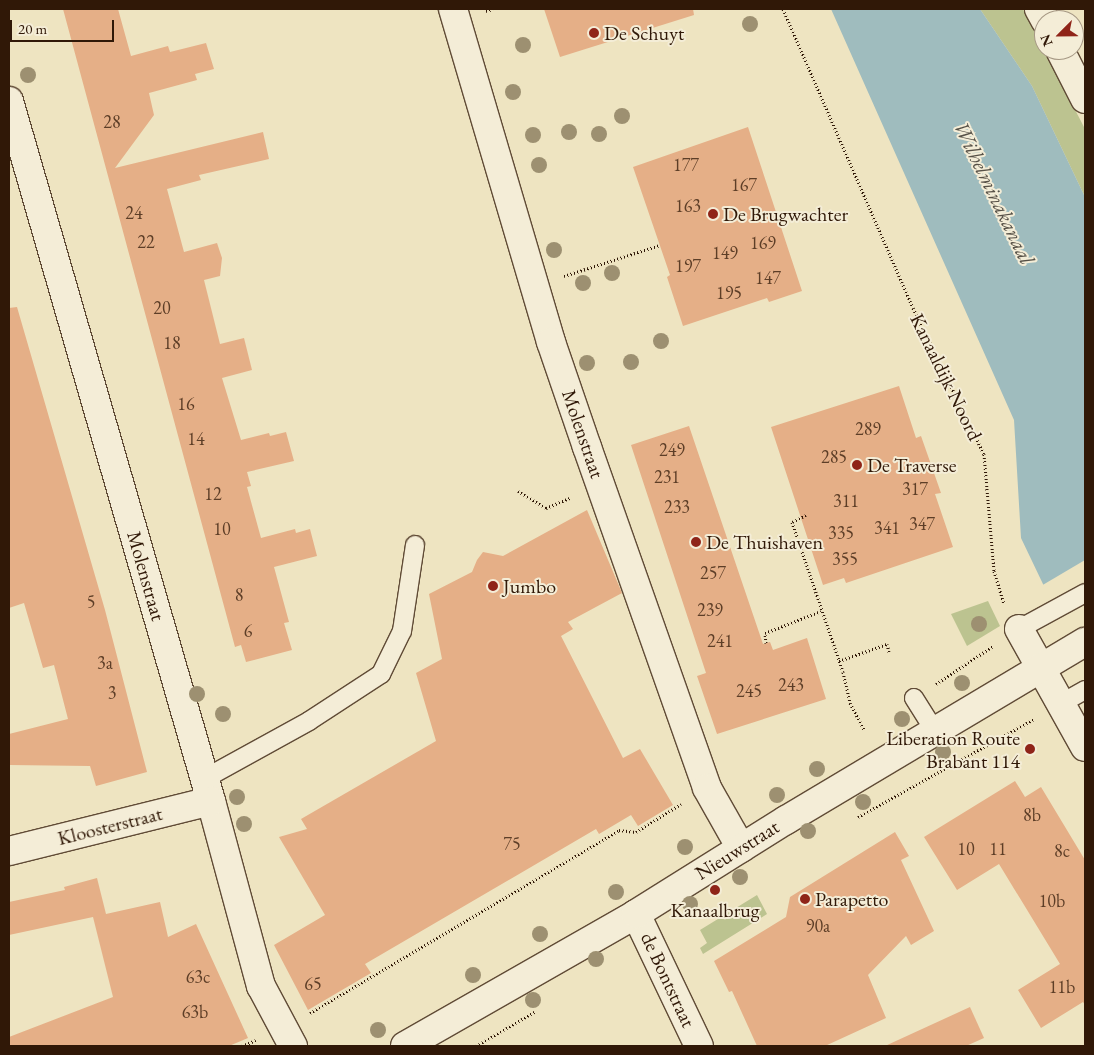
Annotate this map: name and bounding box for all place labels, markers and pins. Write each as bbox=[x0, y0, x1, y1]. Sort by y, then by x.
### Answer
place label: De Schuyt bbox=[604, 21, 684, 45]
marker: De Schuyt bbox=[588, 27, 600, 39]
place label: De Brugwachter bbox=[723, 202, 848, 226]
marker: De Brugwachter bbox=[707, 208, 719, 220]
place label: De Traverse bbox=[867, 453, 957, 477]
marker: De Traverse bbox=[851, 459, 863, 471]
place label: De Thuishaven bbox=[706, 530, 823, 554]
marker: De Thuishaven bbox=[690, 536, 702, 548]
place label: Jumbo bbox=[503, 574, 556, 598]
marker: Jumbo bbox=[487, 580, 499, 592]
place label: Liberation Route Brabant 114 bbox=[886, 726, 1020, 773]
marker: Liberation Route Brabant 114 bbox=[1024, 743, 1036, 755]
marker: Kanaalbrug bbox=[709, 884, 721, 896]
place label: Parapetto bbox=[815, 887, 888, 911]
marker: Parapetto bbox=[799, 893, 811, 905]
place label: Kanaalbrug bbox=[670, 898, 760, 922]

